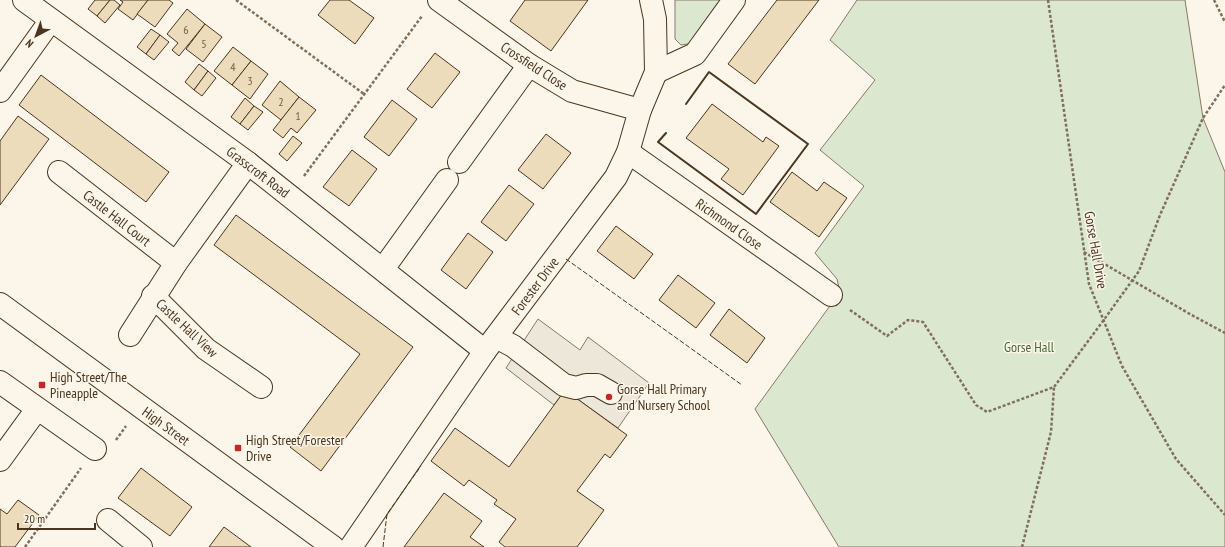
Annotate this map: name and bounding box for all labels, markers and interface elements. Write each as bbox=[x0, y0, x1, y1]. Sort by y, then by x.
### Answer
north arrow bbox=[16, 16, 56, 56]
house number: 6 bbox=[183, 22, 189, 37]
text: N bbox=[23, 36, 36, 51]
house number: 5 bbox=[201, 36, 207, 51]
street label: Crossfield Close bbox=[497, 38, 571, 94]
house number: 4 bbox=[230, 59, 236, 74]
house number: 3 bbox=[247, 73, 253, 88]
house number: 2 bbox=[278, 94, 284, 109]
house number: 1 bbox=[295, 108, 301, 123]
street label: Grasscroft Road bbox=[223, 142, 293, 202]
street label: Castle Hall Court bbox=[79, 186, 155, 250]
street label: Richmond Close bbox=[692, 194, 766, 254]
street label: Gorse Hall Drive bbox=[1080, 210, 1112, 290]
street label: Forester Drive bbox=[507, 253, 563, 319]
street label: Castle Hall View bbox=[152, 295, 222, 362]
park label: Gorse Hall bbox=[1004, 338, 1055, 356]
place label: High Street/The Pineapple bbox=[50, 368, 127, 402]
marker: High Street/The Pineapple bbox=[37, 380, 47, 390]
place label: Gorse Hall Primary and Nursery School bbox=[617, 380, 711, 414]
marker: Gorse Hall Primary and Nursery School bbox=[604, 392, 614, 402]
street label: High Street bbox=[139, 403, 194, 449]
place label: High Street/Forester Drive bbox=[246, 431, 345, 465]
marker: High Street/Forester Drive bbox=[233, 443, 243, 453]
scale bar bbox=[18, 505, 95, 531]
text: 20 m bbox=[24, 511, 45, 526]

